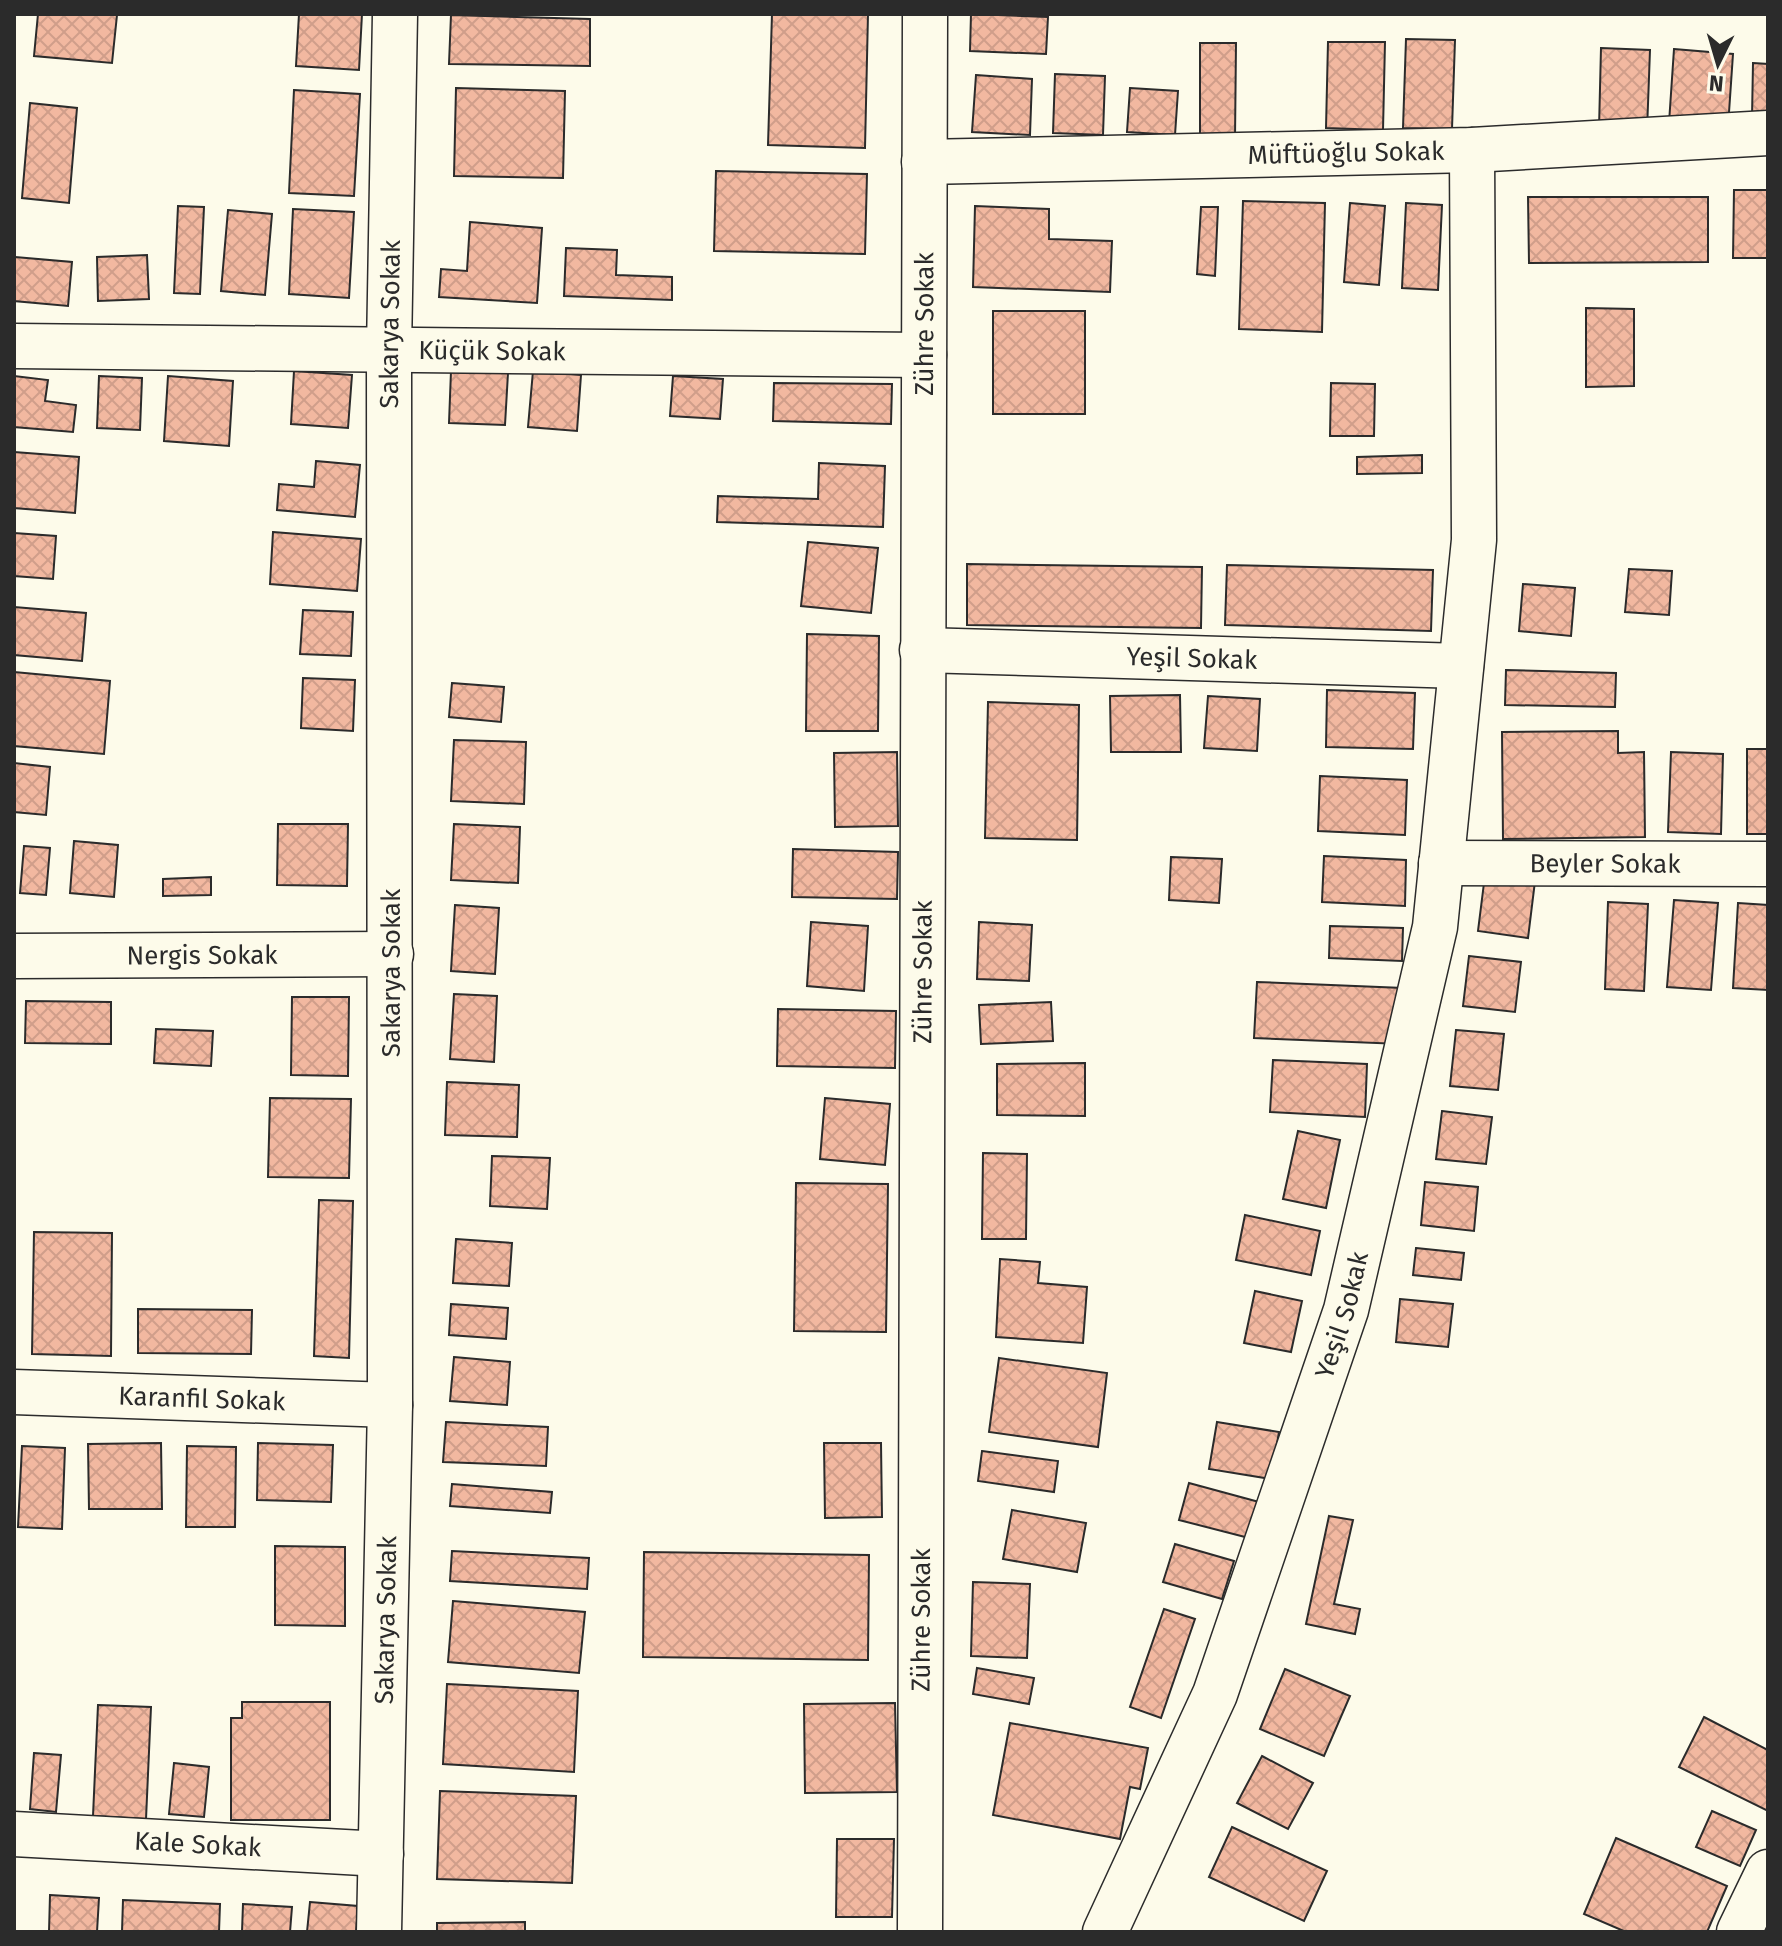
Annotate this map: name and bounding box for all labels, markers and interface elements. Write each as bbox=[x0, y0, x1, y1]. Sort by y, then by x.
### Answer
north arrow bbox=[1678, 24, 1758, 104]
text: N bbox=[1708, 69, 1725, 98]
street label: Müftüoğlu Sokak bbox=[1247, 135, 1445, 170]
street label: Sakarya Sokak bbox=[373, 239, 406, 408]
street label: Zühre Sokak bbox=[909, 252, 940, 396]
street label: Küçük Sokak bbox=[418, 334, 567, 367]
street label: Yeşil Sokak bbox=[1126, 641, 1258, 675]
street label: Beyler Sokak bbox=[1529, 848, 1681, 879]
street label: Sakarya Sokak bbox=[376, 888, 407, 1057]
street label: Zühre Sokak bbox=[907, 900, 938, 1044]
street label: Nergis Sokak bbox=[126, 939, 278, 971]
street label: Yeşil Sokak bbox=[1308, 1248, 1375, 1382]
street label: Karanfil Sokak bbox=[118, 1380, 287, 1417]
street label: Sakarya Sokak bbox=[368, 1535, 403, 1705]
street label: Zühre Sokak bbox=[905, 1547, 937, 1692]
street label: Kale Sokak bbox=[133, 1825, 263, 1863]

